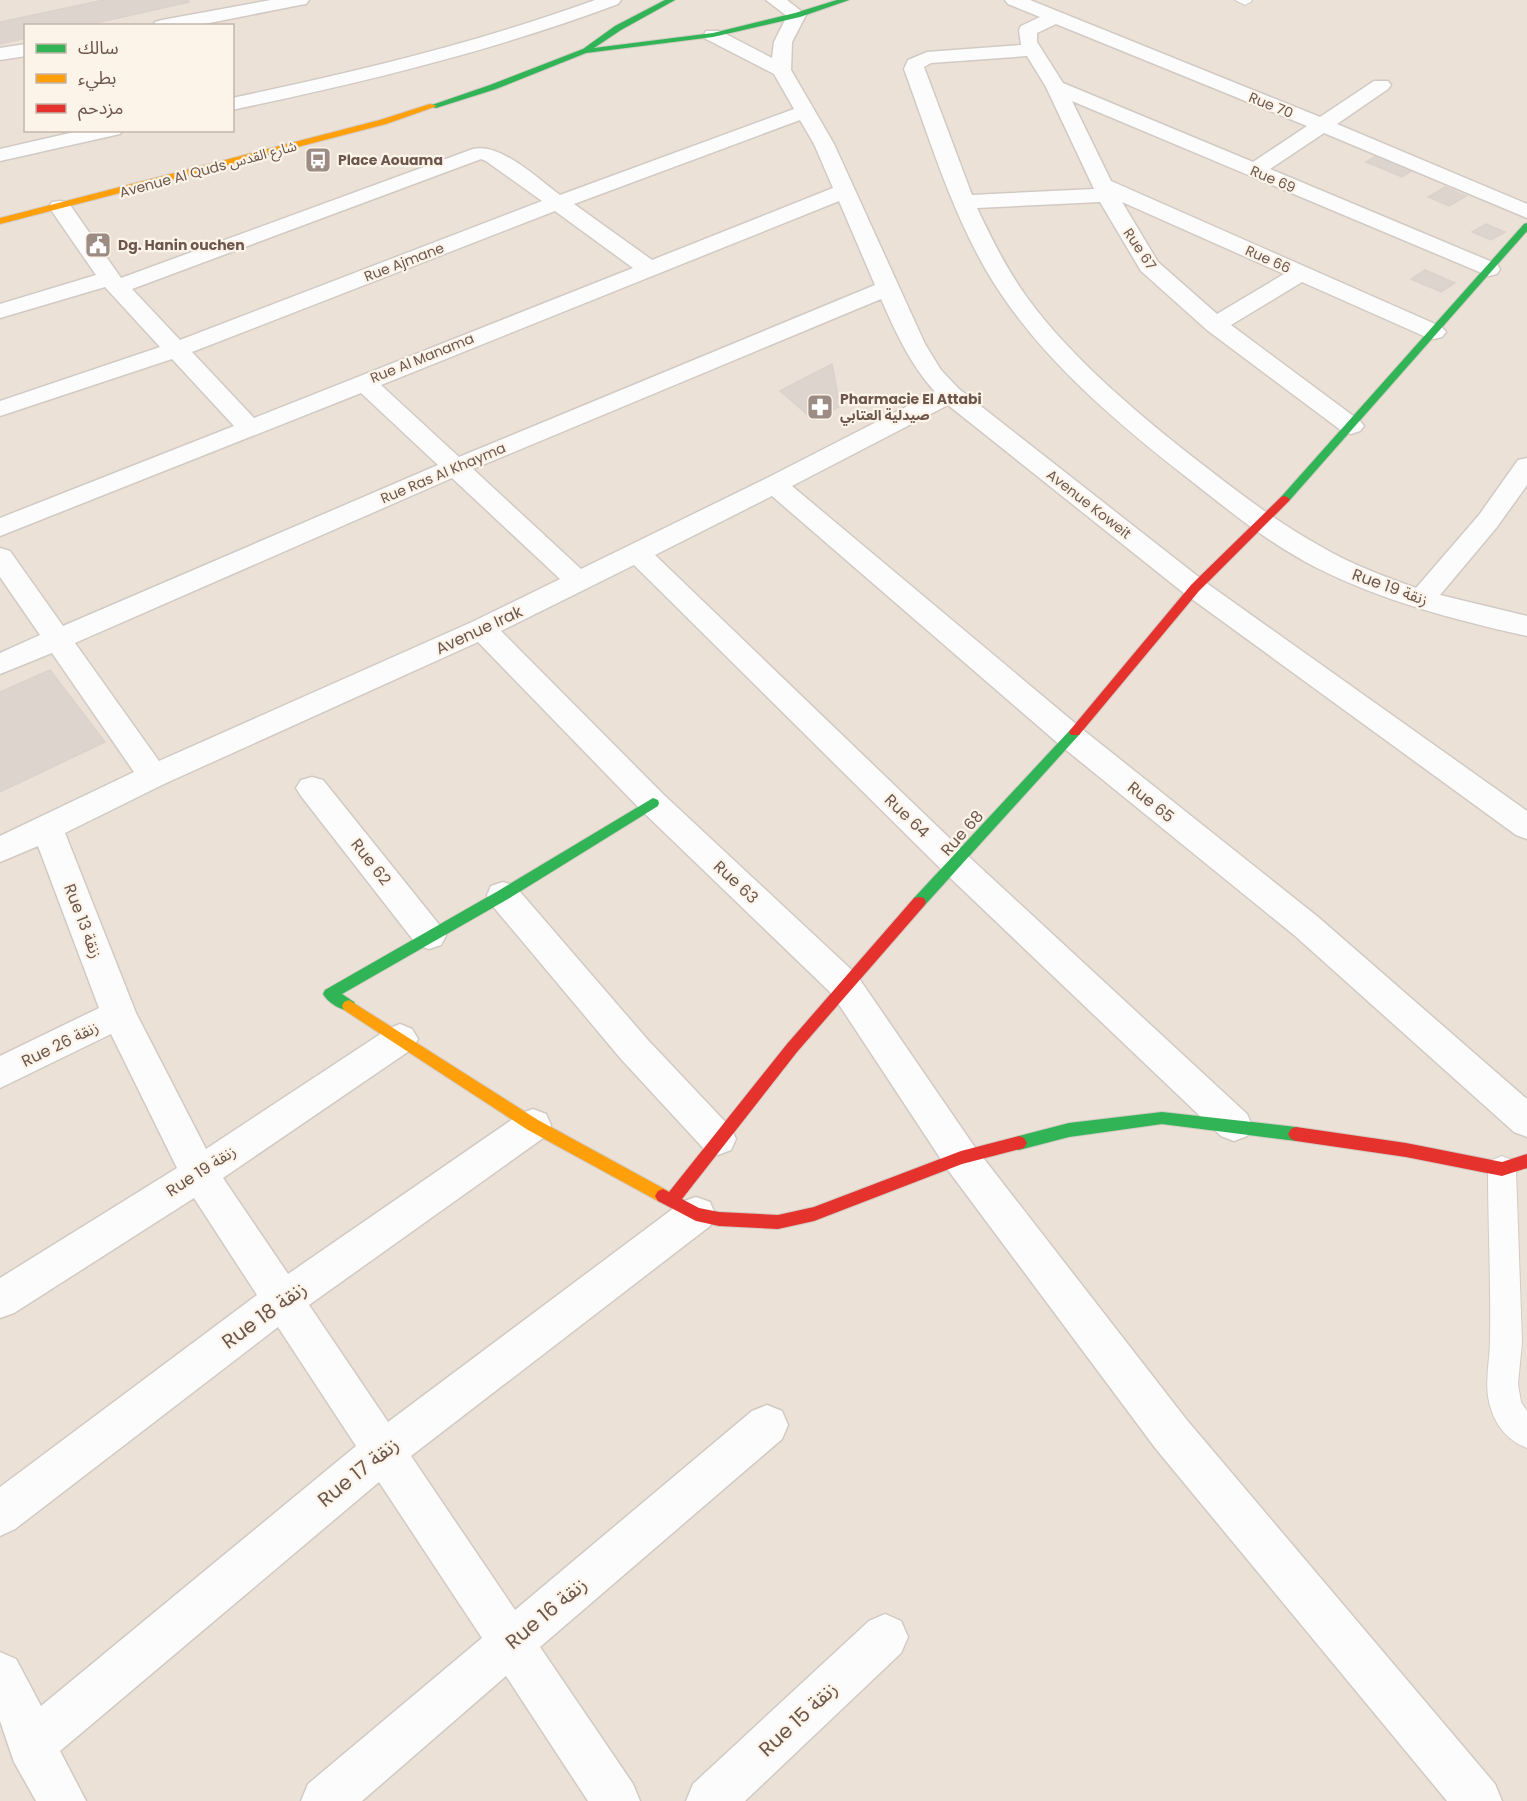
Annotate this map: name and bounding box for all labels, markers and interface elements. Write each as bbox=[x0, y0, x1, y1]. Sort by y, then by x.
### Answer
legend bbox=[24, 24, 234, 132]
text: سالك bbox=[78, 35, 119, 60]
text: بطيء bbox=[78, 65, 116, 91]
street label: Rue 70 bbox=[1246, 87, 1296, 123]
text: مزدحم bbox=[78, 95, 123, 121]
street label: Avenue Al Quds شارع القدس bbox=[117, 136, 299, 203]
bus stop icon: Place Aouama bbox=[303, 145, 333, 175]
place label: Place Aouama bbox=[338, 150, 443, 170]
street label: Rue 69 bbox=[1247, 160, 1299, 198]
street label: Rue 67 bbox=[1119, 224, 1161, 274]
public building icon: Dg. Hanin ouchen bbox=[83, 230, 113, 260]
place label: Dg. Hanin ouchen bbox=[118, 235, 245, 255]
street label: Rue Ajmane bbox=[361, 237, 447, 286]
street label: Rue 66 bbox=[1242, 240, 1294, 278]
street label: Rue Al Manama bbox=[367, 328, 477, 388]
place label: Pharmacie El Attabi صيدلية العتابي bbox=[840, 389, 982, 426]
pharmacy icon: Pharmacie El Attabi صيدلية العتابي bbox=[805, 392, 835, 422]
street label: Rue Ras Al Khayma bbox=[377, 438, 509, 508]
street label: Avenue Koweit bbox=[1043, 465, 1135, 543]
street label: Rue 19 زنقة bbox=[1349, 563, 1431, 611]
street label: Avenue Irak bbox=[432, 600, 527, 660]
street label: Rue 65 bbox=[1123, 776, 1179, 828]
street label: Rue 64 bbox=[879, 789, 935, 843]
street label: Rue 68 bbox=[935, 805, 989, 861]
street label: Rue 62 bbox=[345, 834, 397, 890]
street label: Rue 63 bbox=[709, 855, 763, 909]
street label: Rue 13 زنقة bbox=[58, 880, 108, 962]
street label: Rue 26 زنقة bbox=[18, 1015, 102, 1073]
street label: Rue 19 زنقة bbox=[162, 1140, 240, 1202]
street label: Rue 18 زنقة bbox=[216, 1275, 312, 1355]
street label: Rue 17 زنقة bbox=[311, 1431, 405, 1513]
street label: Rue 16 زنقة bbox=[499, 1570, 593, 1656]
street label: Rue 15 زنقة bbox=[752, 1675, 844, 1763]

